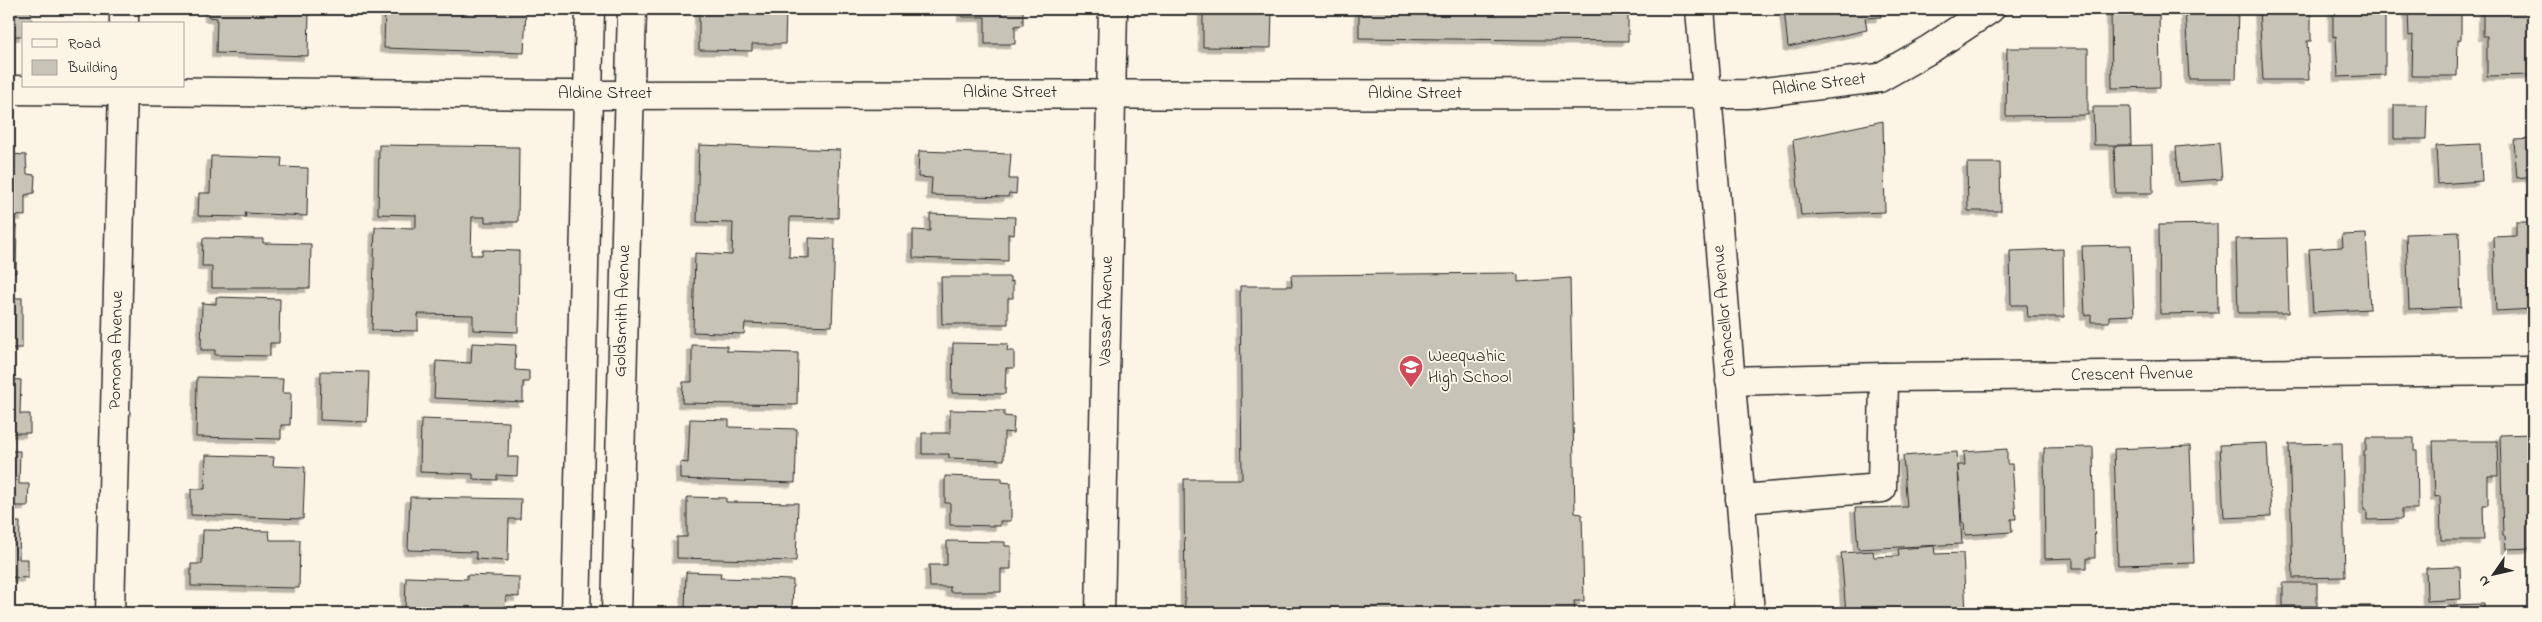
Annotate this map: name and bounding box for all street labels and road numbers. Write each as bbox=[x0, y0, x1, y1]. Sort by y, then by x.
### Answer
street label: Aldine Street bbox=[1771, 66, 1867, 104]
street label: Aldine Street bbox=[963, 80, 1057, 106]
street label: Aldine Street bbox=[558, 81, 652, 107]
street label: Aldine Street bbox=[1368, 81, 1462, 107]
street label: Goldsmith Avenue bbox=[608, 243, 638, 378]
street label: Chancellor Avenue bbox=[1706, 243, 1744, 378]
street label: Vassar Avenue bbox=[1093, 255, 1121, 367]
street label: Pomona Avenue bbox=[103, 289, 131, 410]
street label: Crescent Avenue bbox=[2071, 361, 2194, 389]

